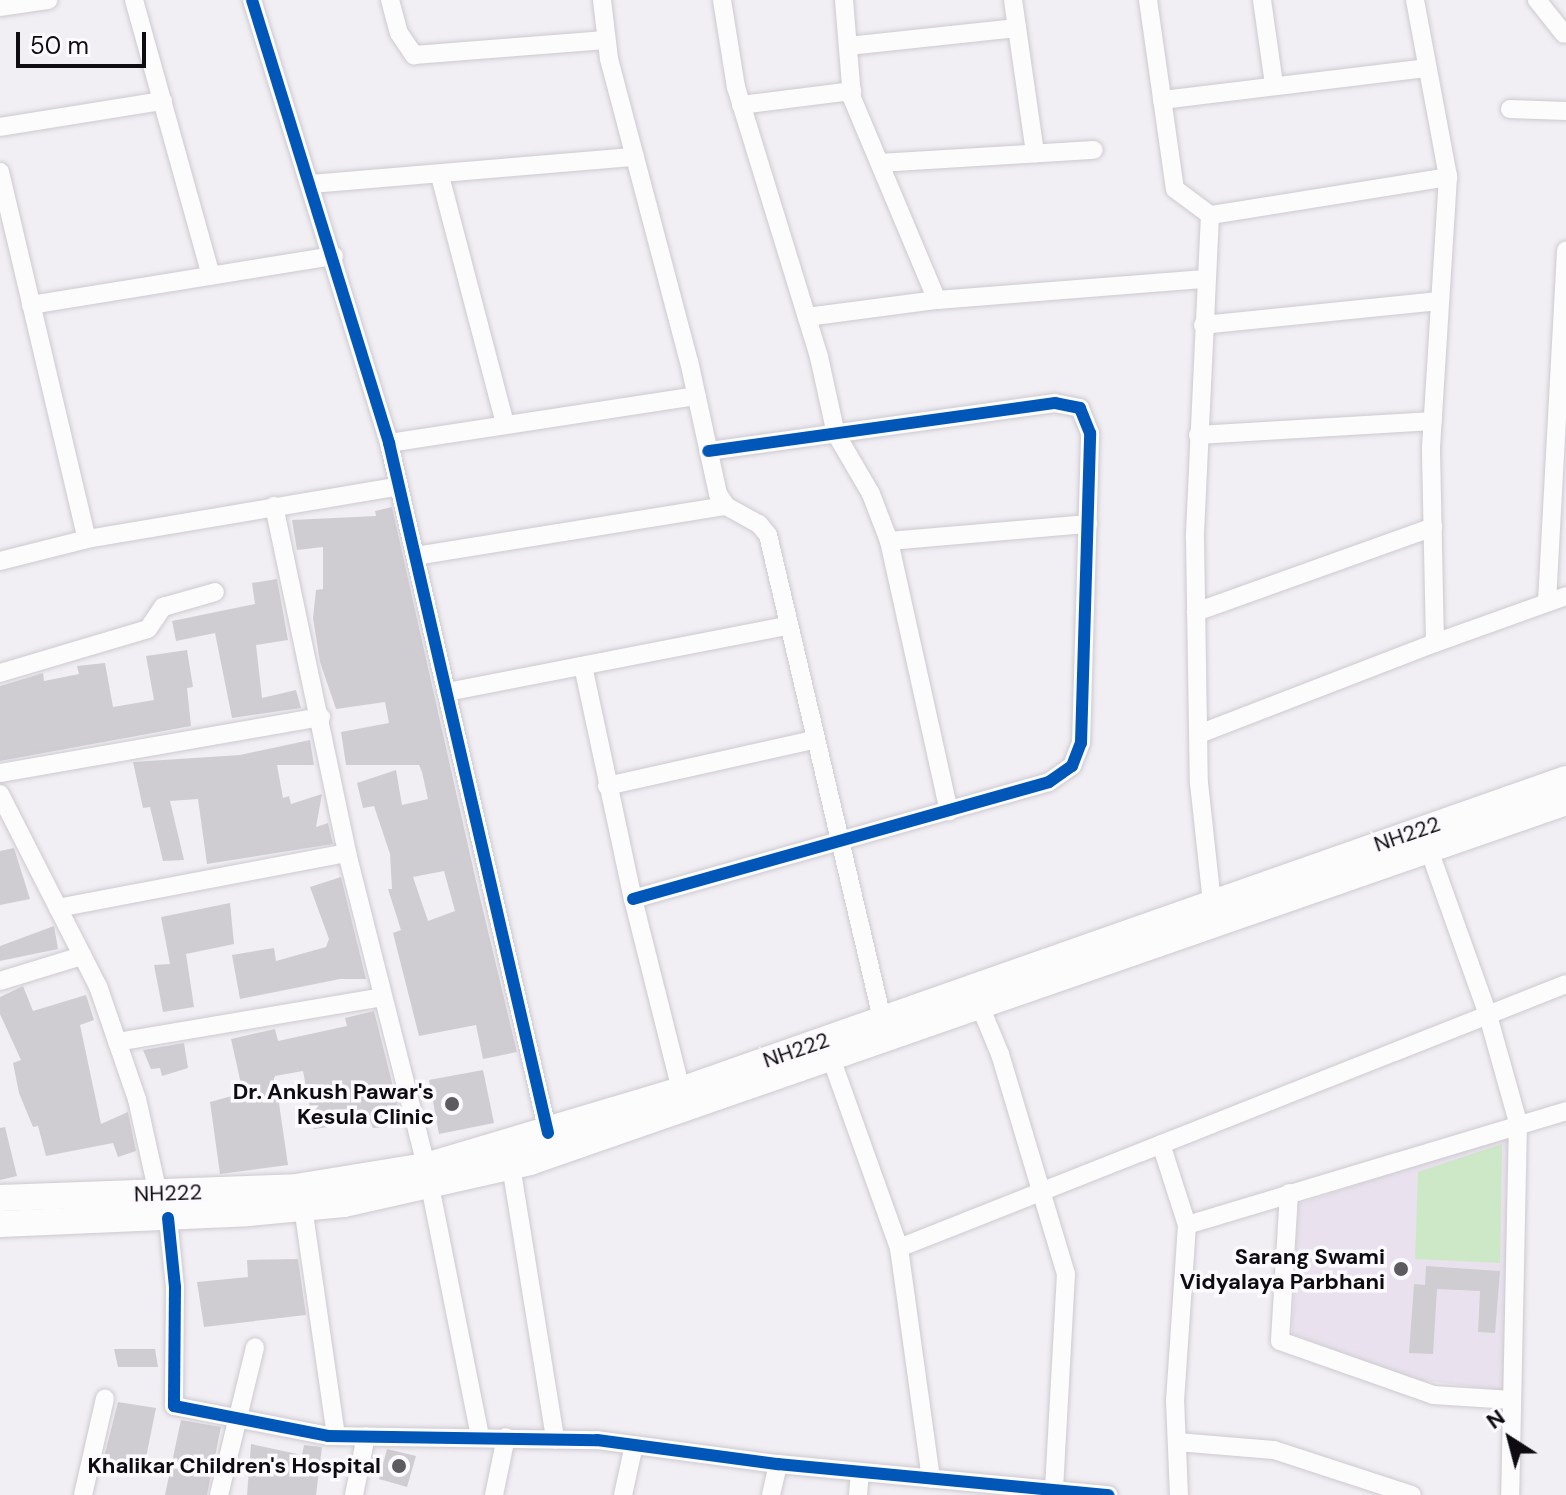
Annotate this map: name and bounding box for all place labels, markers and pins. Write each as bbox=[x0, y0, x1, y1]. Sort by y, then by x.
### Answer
place label: Dr. Ankush Pawar's Kesula Clinic bbox=[233, 1078, 434, 1130]
marker: Dr. Ankush Pawar's Kesula Clinic bbox=[441, 1093, 463, 1115]
place label: Sarang Swami Vidyalaya Parbhani bbox=[1180, 1243, 1385, 1294]
marker: Sarang Swami Vidyalaya Parbhani bbox=[1392, 1260, 1410, 1278]
place label: Khalikar Children's Hospital bbox=[87, 1453, 381, 1479]
marker: Khalikar Children's Hospital bbox=[388, 1455, 410, 1477]

